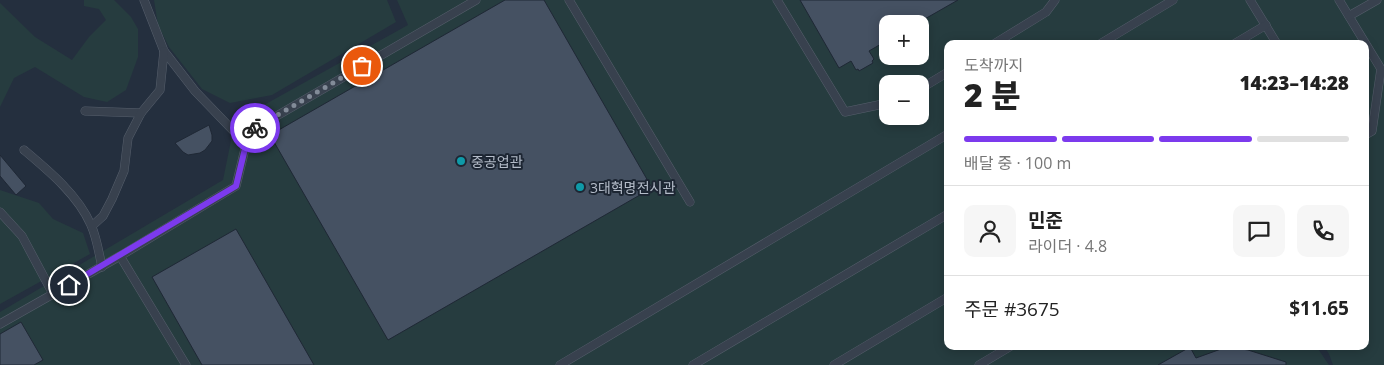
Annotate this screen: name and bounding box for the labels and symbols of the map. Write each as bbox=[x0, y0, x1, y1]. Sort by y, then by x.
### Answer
pin bbox=[341, 45, 383, 87]
courier bbox=[230, 103, 280, 153]
place label: 중공업관 bbox=[471, 152, 523, 171]
marker: 중공업관 bbox=[455, 155, 467, 167]
place label: 3대혁명전시관 bbox=[590, 178, 675, 197]
marker: 3대혁명전시관 bbox=[574, 181, 586, 193]
pin bbox=[48, 264, 90, 306]

